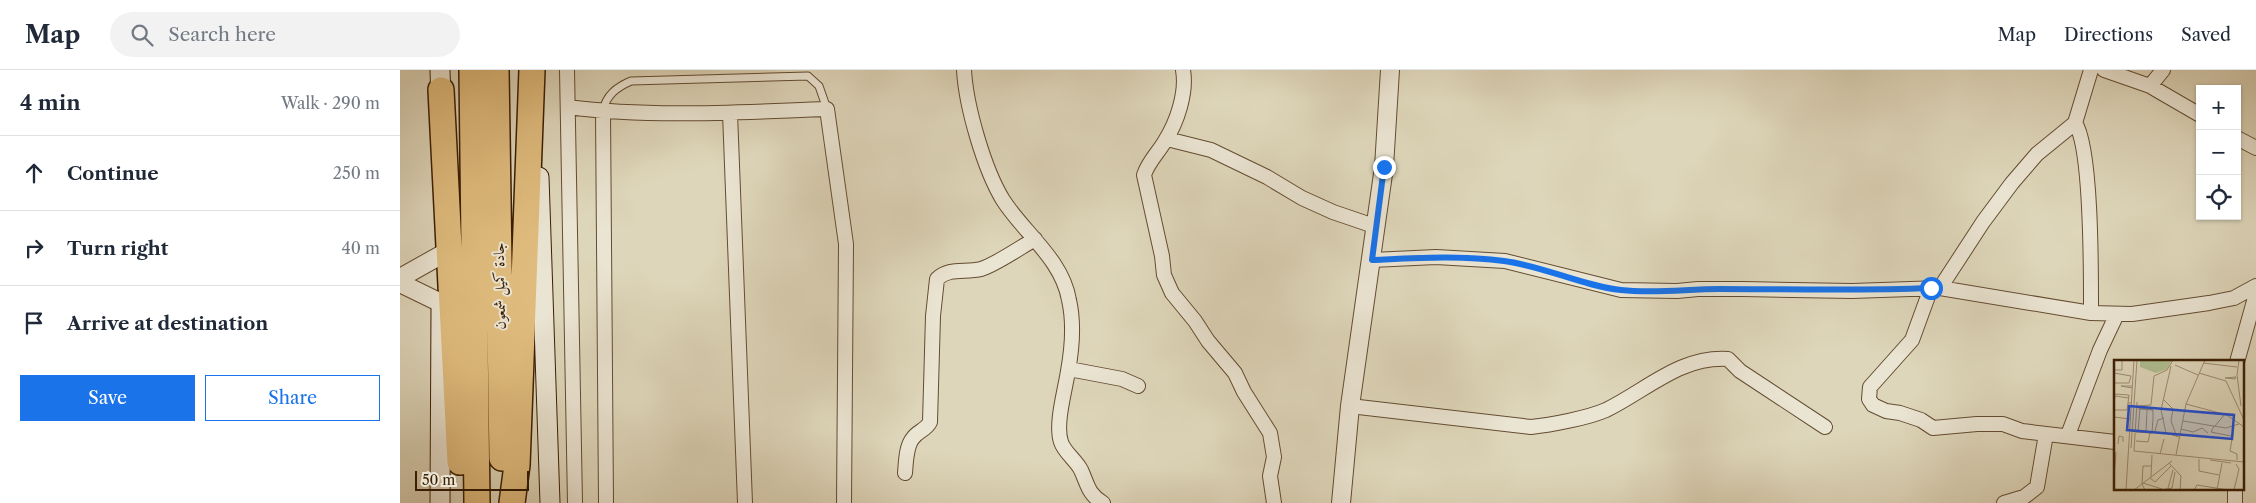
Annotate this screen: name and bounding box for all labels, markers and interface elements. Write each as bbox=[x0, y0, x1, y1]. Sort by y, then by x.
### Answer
search box bbox=[110, 12, 460, 57]
text: Map bbox=[25, 20, 80, 49]
icon: search bbox=[128, 21, 156, 49]
text: Search here bbox=[168, 23, 276, 46]
text: Map bbox=[1997, 24, 2036, 46]
text: Directions bbox=[2064, 24, 2153, 46]
text: Saved bbox=[2181, 24, 2231, 46]
map controls bbox=[2196, 85, 2241, 220]
button: + bbox=[2196, 85, 2241, 130]
text: 4 min bbox=[20, 90, 81, 115]
text: Walk · 290 m bbox=[281, 93, 380, 113]
button: − bbox=[2196, 130, 2241, 175]
route end bbox=[1373, 156, 1396, 179]
icon: ahead bbox=[20, 159, 48, 187]
text: Continue bbox=[67, 162, 159, 185]
text: 250 m bbox=[333, 163, 380, 183]
button: locate bbox=[2196, 175, 2241, 220]
icon: right bbox=[20, 234, 48, 262]
text: Turn right bbox=[67, 237, 168, 260]
text: 40 m bbox=[341, 238, 380, 258]
street label: جادة كميل شمعون bbox=[489, 242, 511, 330]
route start bbox=[1920, 277, 1943, 300]
icon: arrive bbox=[20, 309, 48, 337]
text: Arrive at destination bbox=[67, 312, 268, 335]
inset map bbox=[2114, 360, 2244, 490]
button: Save bbox=[20, 375, 195, 421]
button: Share bbox=[205, 375, 380, 421]
scale bar bbox=[415, 468, 529, 491]
text: 50 m bbox=[422, 471, 455, 489]

